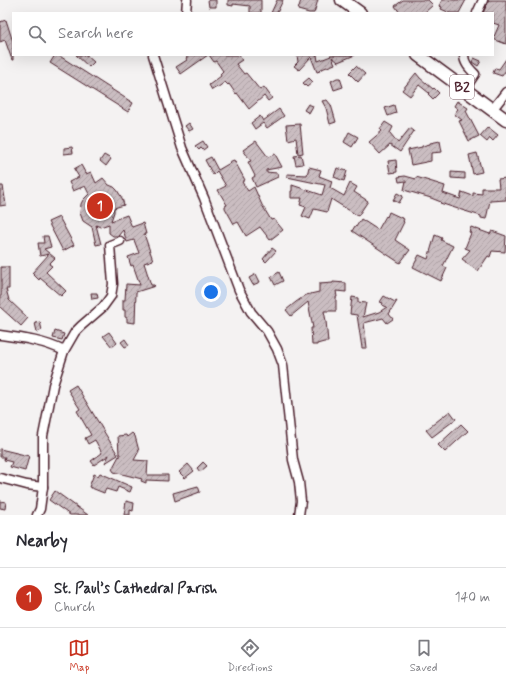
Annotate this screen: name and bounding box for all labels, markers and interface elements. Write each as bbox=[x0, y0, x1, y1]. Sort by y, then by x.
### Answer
search box bbox=[12, 12, 494, 56]
icon: search bbox=[26, 23, 48, 45]
text: Search here bbox=[58, 24, 134, 44]
road number: B2 bbox=[450, 75, 474, 99]
pin: 1 bbox=[87, 191, 113, 221]
your location bbox=[201, 282, 221, 302]
text: Nearby bbox=[16, 530, 68, 552]
text: St. Paul’s Cathedral Parish bbox=[54, 579, 217, 599]
text: 1 bbox=[26, 589, 32, 606]
text: 140 m bbox=[455, 589, 490, 606]
text: Church bbox=[54, 599, 95, 616]
tab: Map bbox=[68, 637, 90, 675]
tab: Directions bbox=[227, 637, 273, 675]
tab: Saved bbox=[410, 637, 437, 675]

